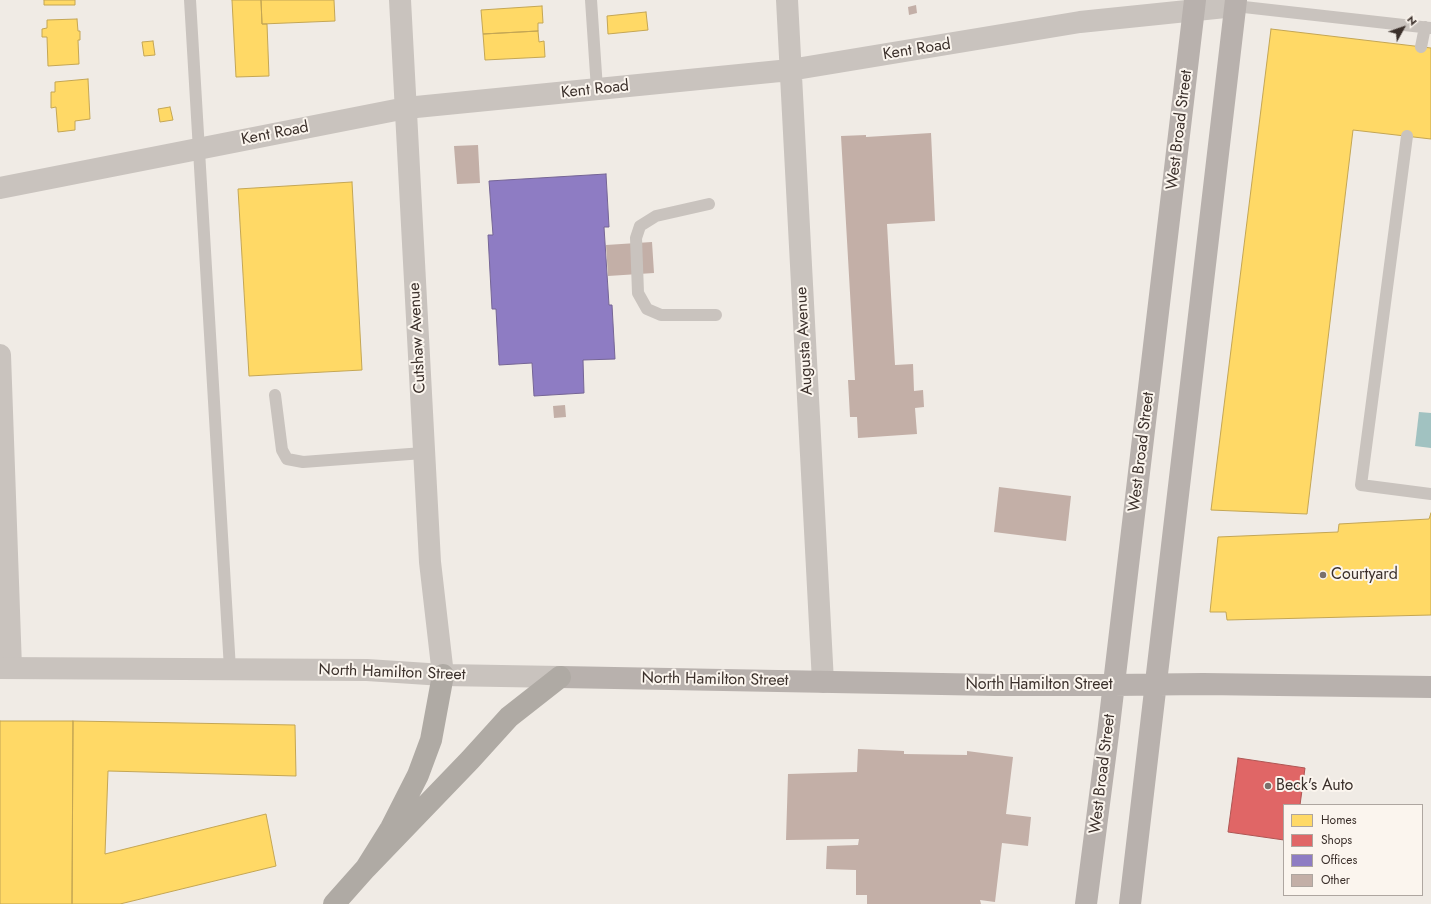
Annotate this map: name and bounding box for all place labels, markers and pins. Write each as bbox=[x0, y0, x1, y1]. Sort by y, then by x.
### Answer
place label: Courtyard bbox=[1331, 565, 1398, 585]
marker: Courtyard bbox=[1318, 570, 1328, 580]
place label: Beck's Auto bbox=[1276, 776, 1353, 796]
marker: Beck's Auto bbox=[1263, 781, 1273, 791]

